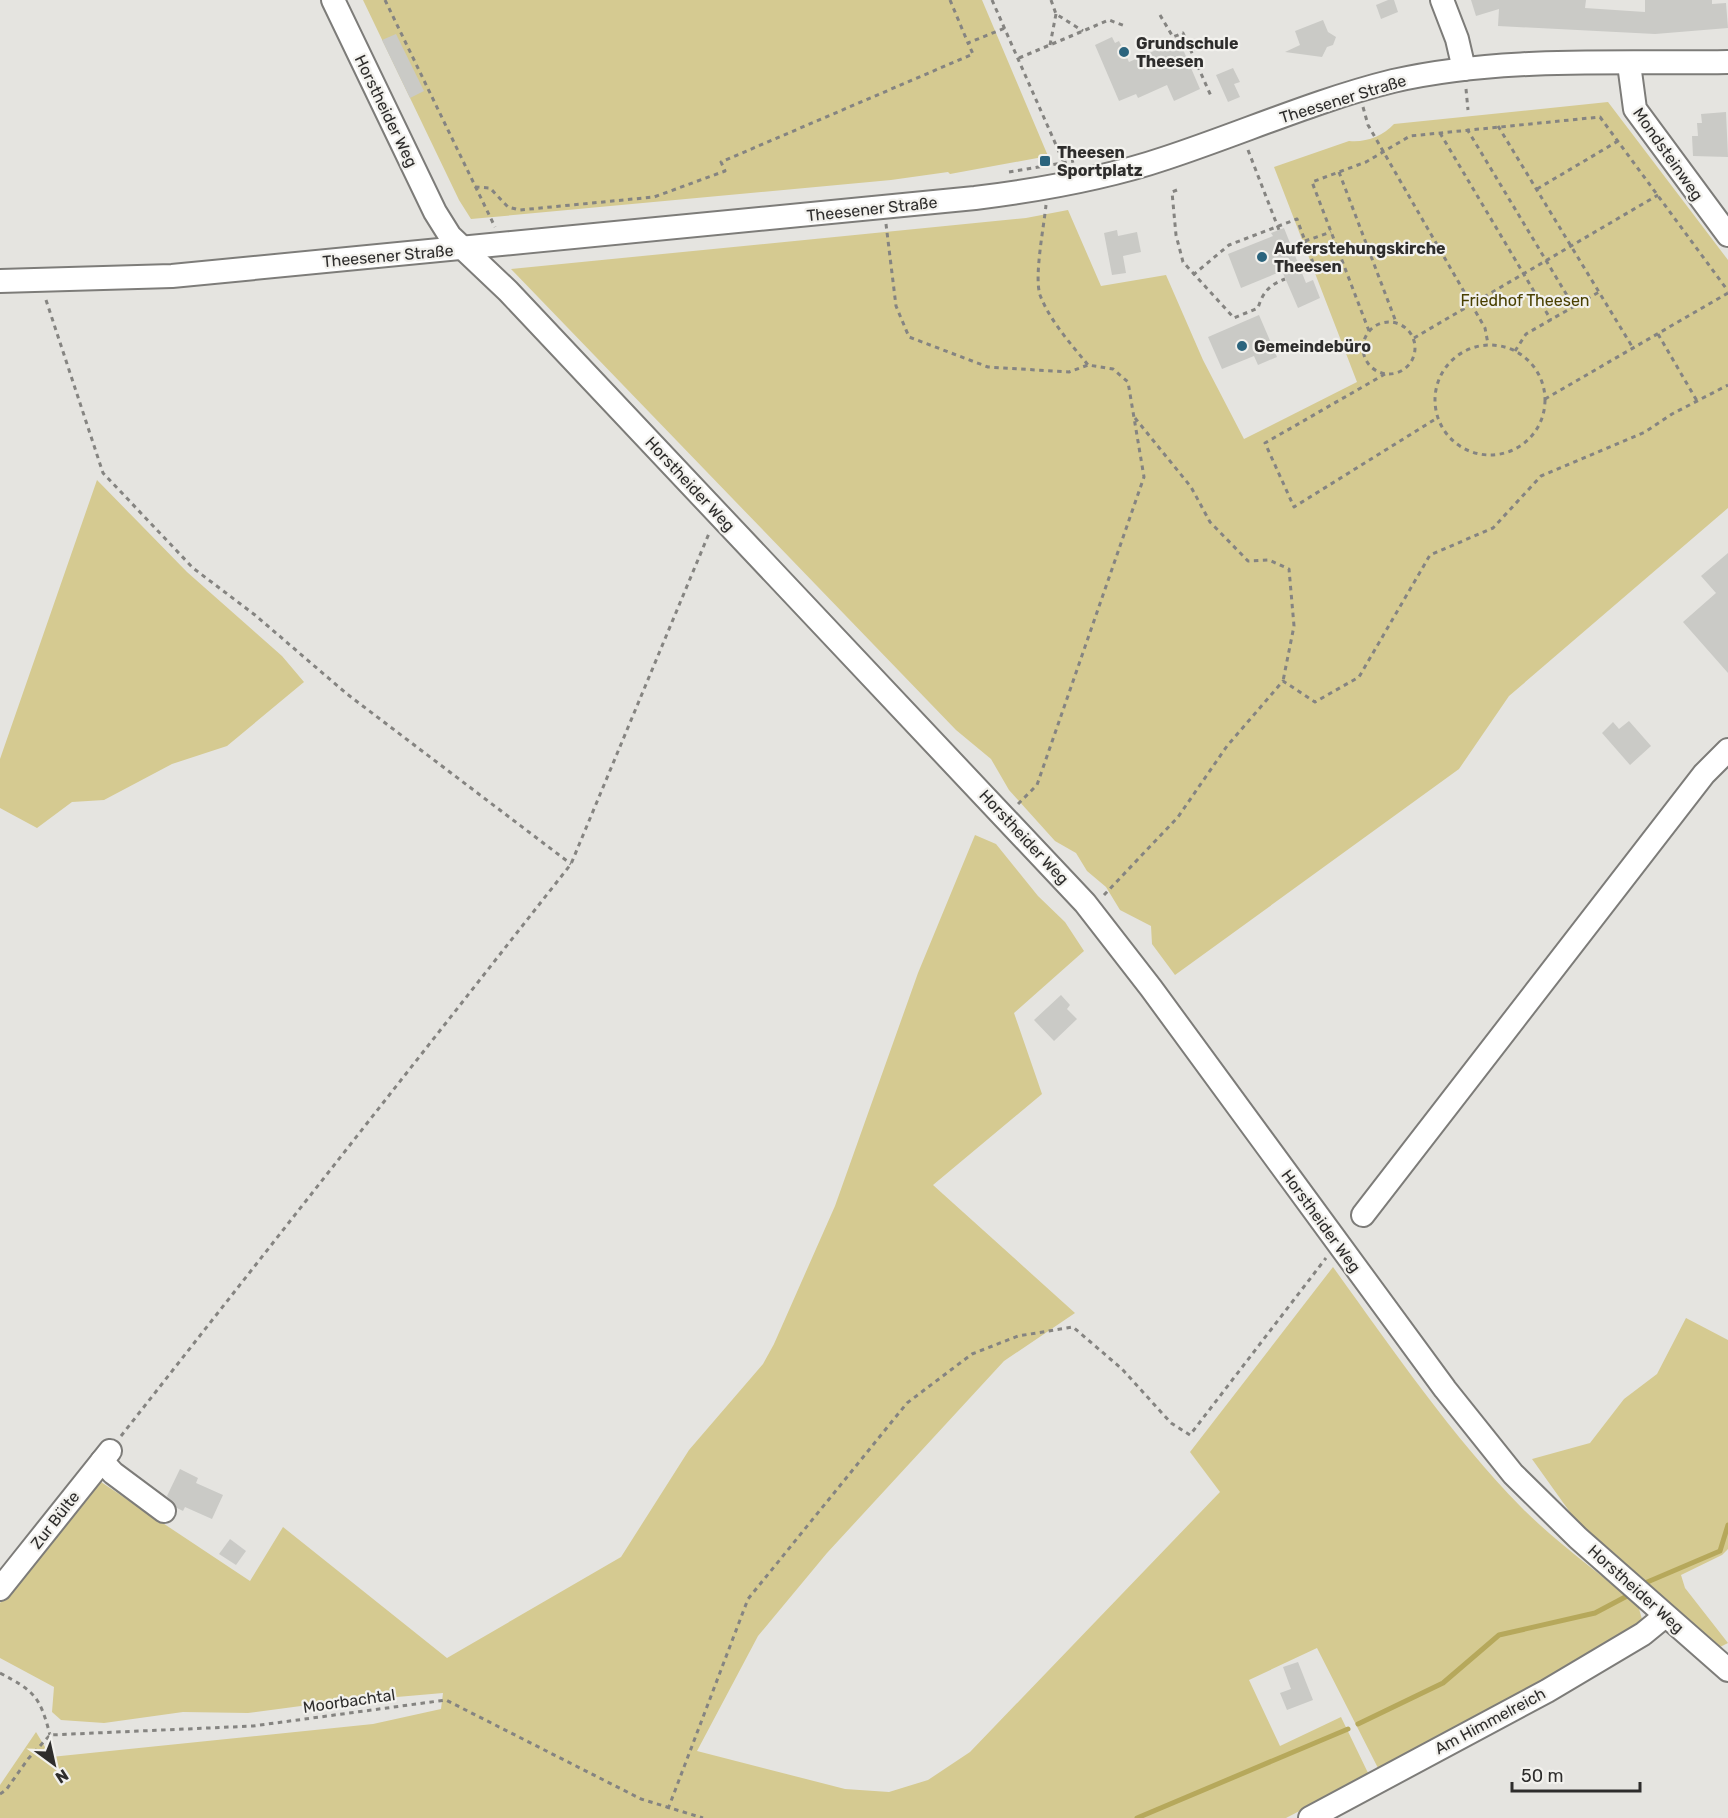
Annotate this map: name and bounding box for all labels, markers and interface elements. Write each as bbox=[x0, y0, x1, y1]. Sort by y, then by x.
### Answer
place label: Grundschule Theesen bbox=[1136, 34, 1238, 71]
marker: Grundschule Theesen bbox=[1117, 45, 1131, 59]
street label: Horstheider Weg bbox=[351, 52, 421, 170]
street label: Theesener Straße bbox=[1277, 71, 1409, 127]
street label: Mondsteinweg bbox=[1629, 104, 1707, 204]
place label: Theesen Sportplatz bbox=[1057, 143, 1143, 180]
marker: Theesen Sportplatz bbox=[1038, 154, 1052, 168]
street label: Theesener Straße bbox=[806, 193, 938, 225]
place label: Auferstehungskirche Theesen bbox=[1274, 239, 1446, 276]
street label: Theesener Straße bbox=[322, 241, 454, 271]
marker: Auferstehungskirche Theesen bbox=[1255, 250, 1269, 264]
park label: Friedhof Theesen bbox=[1460, 291, 1590, 310]
place label: Gemeindebüro bbox=[1254, 337, 1371, 356]
marker: Gemeindebüro bbox=[1235, 339, 1249, 353]
street label: Horstheider Weg bbox=[641, 433, 739, 535]
street label: Horstheider Weg bbox=[975, 786, 1073, 888]
street label: Horstheider Weg bbox=[1277, 1166, 1365, 1276]
street label: Zur Bülte bbox=[27, 1487, 83, 1553]
street label: Horstheider Weg bbox=[1584, 1541, 1688, 1637]
street label: Am Himmelreich bbox=[1431, 1684, 1549, 1758]
street label: Moorbachtal bbox=[302, 1685, 396, 1717]
north arrow bbox=[24, 1734, 84, 1794]
scale bar bbox=[1512, 1755, 1640, 1793]
text: N bbox=[52, 1765, 72, 1787]
text: 50 m bbox=[1521, 1765, 1564, 1787]

